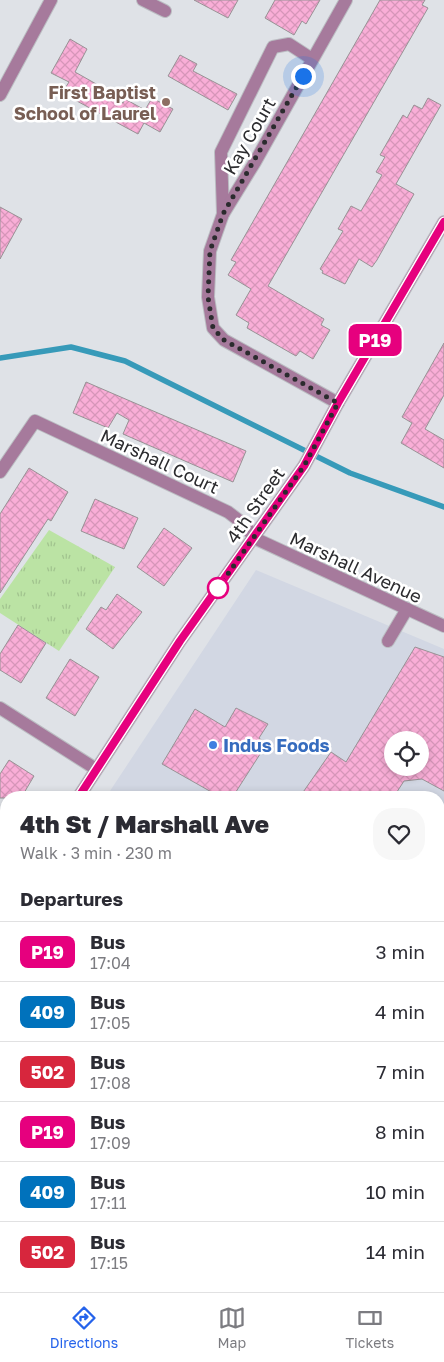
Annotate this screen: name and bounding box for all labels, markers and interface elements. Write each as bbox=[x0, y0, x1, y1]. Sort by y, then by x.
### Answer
your location bbox=[291, 64, 316, 89]
place label: First Baptist School of Laurel bbox=[14, 81, 156, 124]
street label: Kay Court bbox=[218, 94, 280, 178]
marker: First Baptist School of Laurel bbox=[160, 96, 172, 108]
line badge: P19 bbox=[346, 324, 404, 356]
text: P19 bbox=[359, 329, 391, 351]
street label: Marshall Court bbox=[97, 424, 223, 498]
street label: 4th Street bbox=[221, 463, 289, 547]
street label: Marshall Avenue bbox=[287, 527, 425, 607]
unlabelled marker bbox=[207, 577, 229, 599]
map controls bbox=[384, 731, 429, 776]
button: locate bbox=[384, 731, 429, 776]
place label: Indus Foods bbox=[223, 734, 330, 756]
marker: Indus Foods bbox=[207, 739, 219, 751]
button: heart bbox=[373, 808, 425, 860]
text: 4th St / Marshall Ave bbox=[20, 809, 269, 838]
text: Walk · 3 min · 230 m bbox=[20, 843, 172, 863]
text: Departures bbox=[20, 887, 123, 910]
text: Bus bbox=[90, 930, 125, 953]
text: 3 min bbox=[376, 940, 425, 963]
text: P19 bbox=[31, 941, 64, 963]
text: 17:04 bbox=[90, 953, 131, 973]
text: Bus bbox=[90, 990, 125, 1013]
text: 4 min bbox=[375, 1000, 425, 1023]
text: 409 bbox=[30, 1001, 65, 1023]
text: 17:05 bbox=[90, 1013, 130, 1033]
text: Bus bbox=[90, 1050, 125, 1073]
text: 7 min bbox=[377, 1060, 425, 1083]
text: 502 bbox=[31, 1061, 64, 1083]
text: 17:08 bbox=[90, 1073, 131, 1093]
text: Bus bbox=[90, 1110, 125, 1133]
text: 8 min bbox=[375, 1120, 425, 1143]
text: P19 bbox=[31, 1121, 64, 1143]
text: 17:09 bbox=[90, 1133, 131, 1153]
text: Bus bbox=[90, 1170, 125, 1193]
text: 10 min bbox=[366, 1180, 425, 1203]
text: 409 bbox=[30, 1181, 65, 1203]
text: 17:11 bbox=[90, 1193, 127, 1213]
text: Bus bbox=[90, 1230, 125, 1253]
text: 14 min bbox=[366, 1240, 425, 1263]
text: 502 bbox=[31, 1241, 64, 1263]
text: 17:15 bbox=[90, 1253, 128, 1273]
tab: Directions bbox=[50, 1304, 118, 1351]
tab: Map bbox=[217, 1304, 246, 1351]
tab: Tickets bbox=[345, 1304, 394, 1351]

